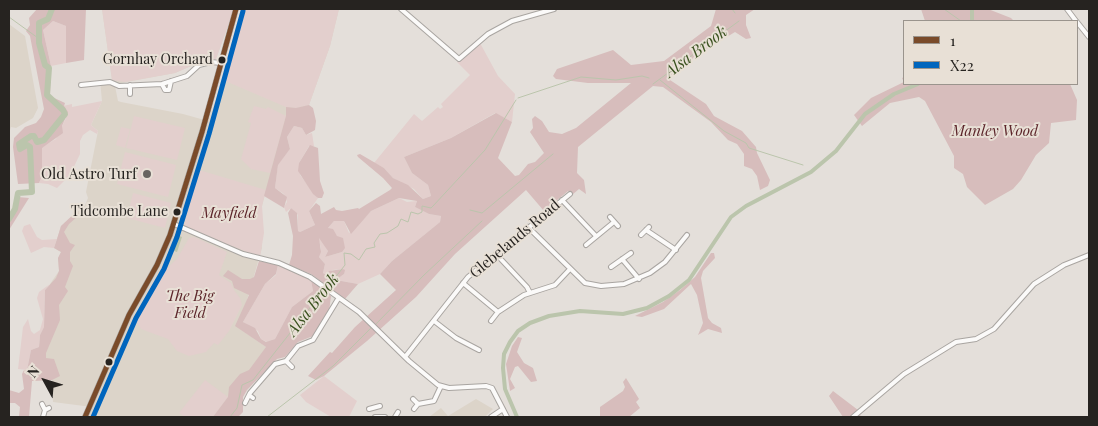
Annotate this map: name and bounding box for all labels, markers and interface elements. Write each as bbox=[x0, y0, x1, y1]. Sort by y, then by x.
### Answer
legend bbox=[903, 20, 1078, 85]
water label: Alsa Brook bbox=[661, 22, 731, 82]
text: 1 bbox=[950, 30, 956, 50]
place label: Gornhay Orchard bbox=[103, 52, 213, 68]
marker: Gornhay Orchard bbox=[217, 55, 227, 65]
text: X22 bbox=[950, 55, 974, 75]
park label: Manley Wood bbox=[952, 122, 1038, 140]
place label: Old Astro Turf bbox=[41, 165, 137, 183]
marker: Old Astro Turf bbox=[141, 168, 153, 180]
street label: Glebelands Road bbox=[466, 196, 564, 282]
place label: Tidcombe Lane bbox=[71, 204, 168, 220]
park label: Mayfield bbox=[201, 204, 257, 222]
marker: Tidcombe Lane bbox=[172, 207, 182, 217]
water label: Alsa Brook bbox=[283, 270, 343, 340]
park label: The Big Field bbox=[166, 287, 214, 322]
north arrow bbox=[20, 356, 70, 406]
unlabelled marker bbox=[104, 357, 114, 367]
text: N bbox=[22, 361, 44, 381]

